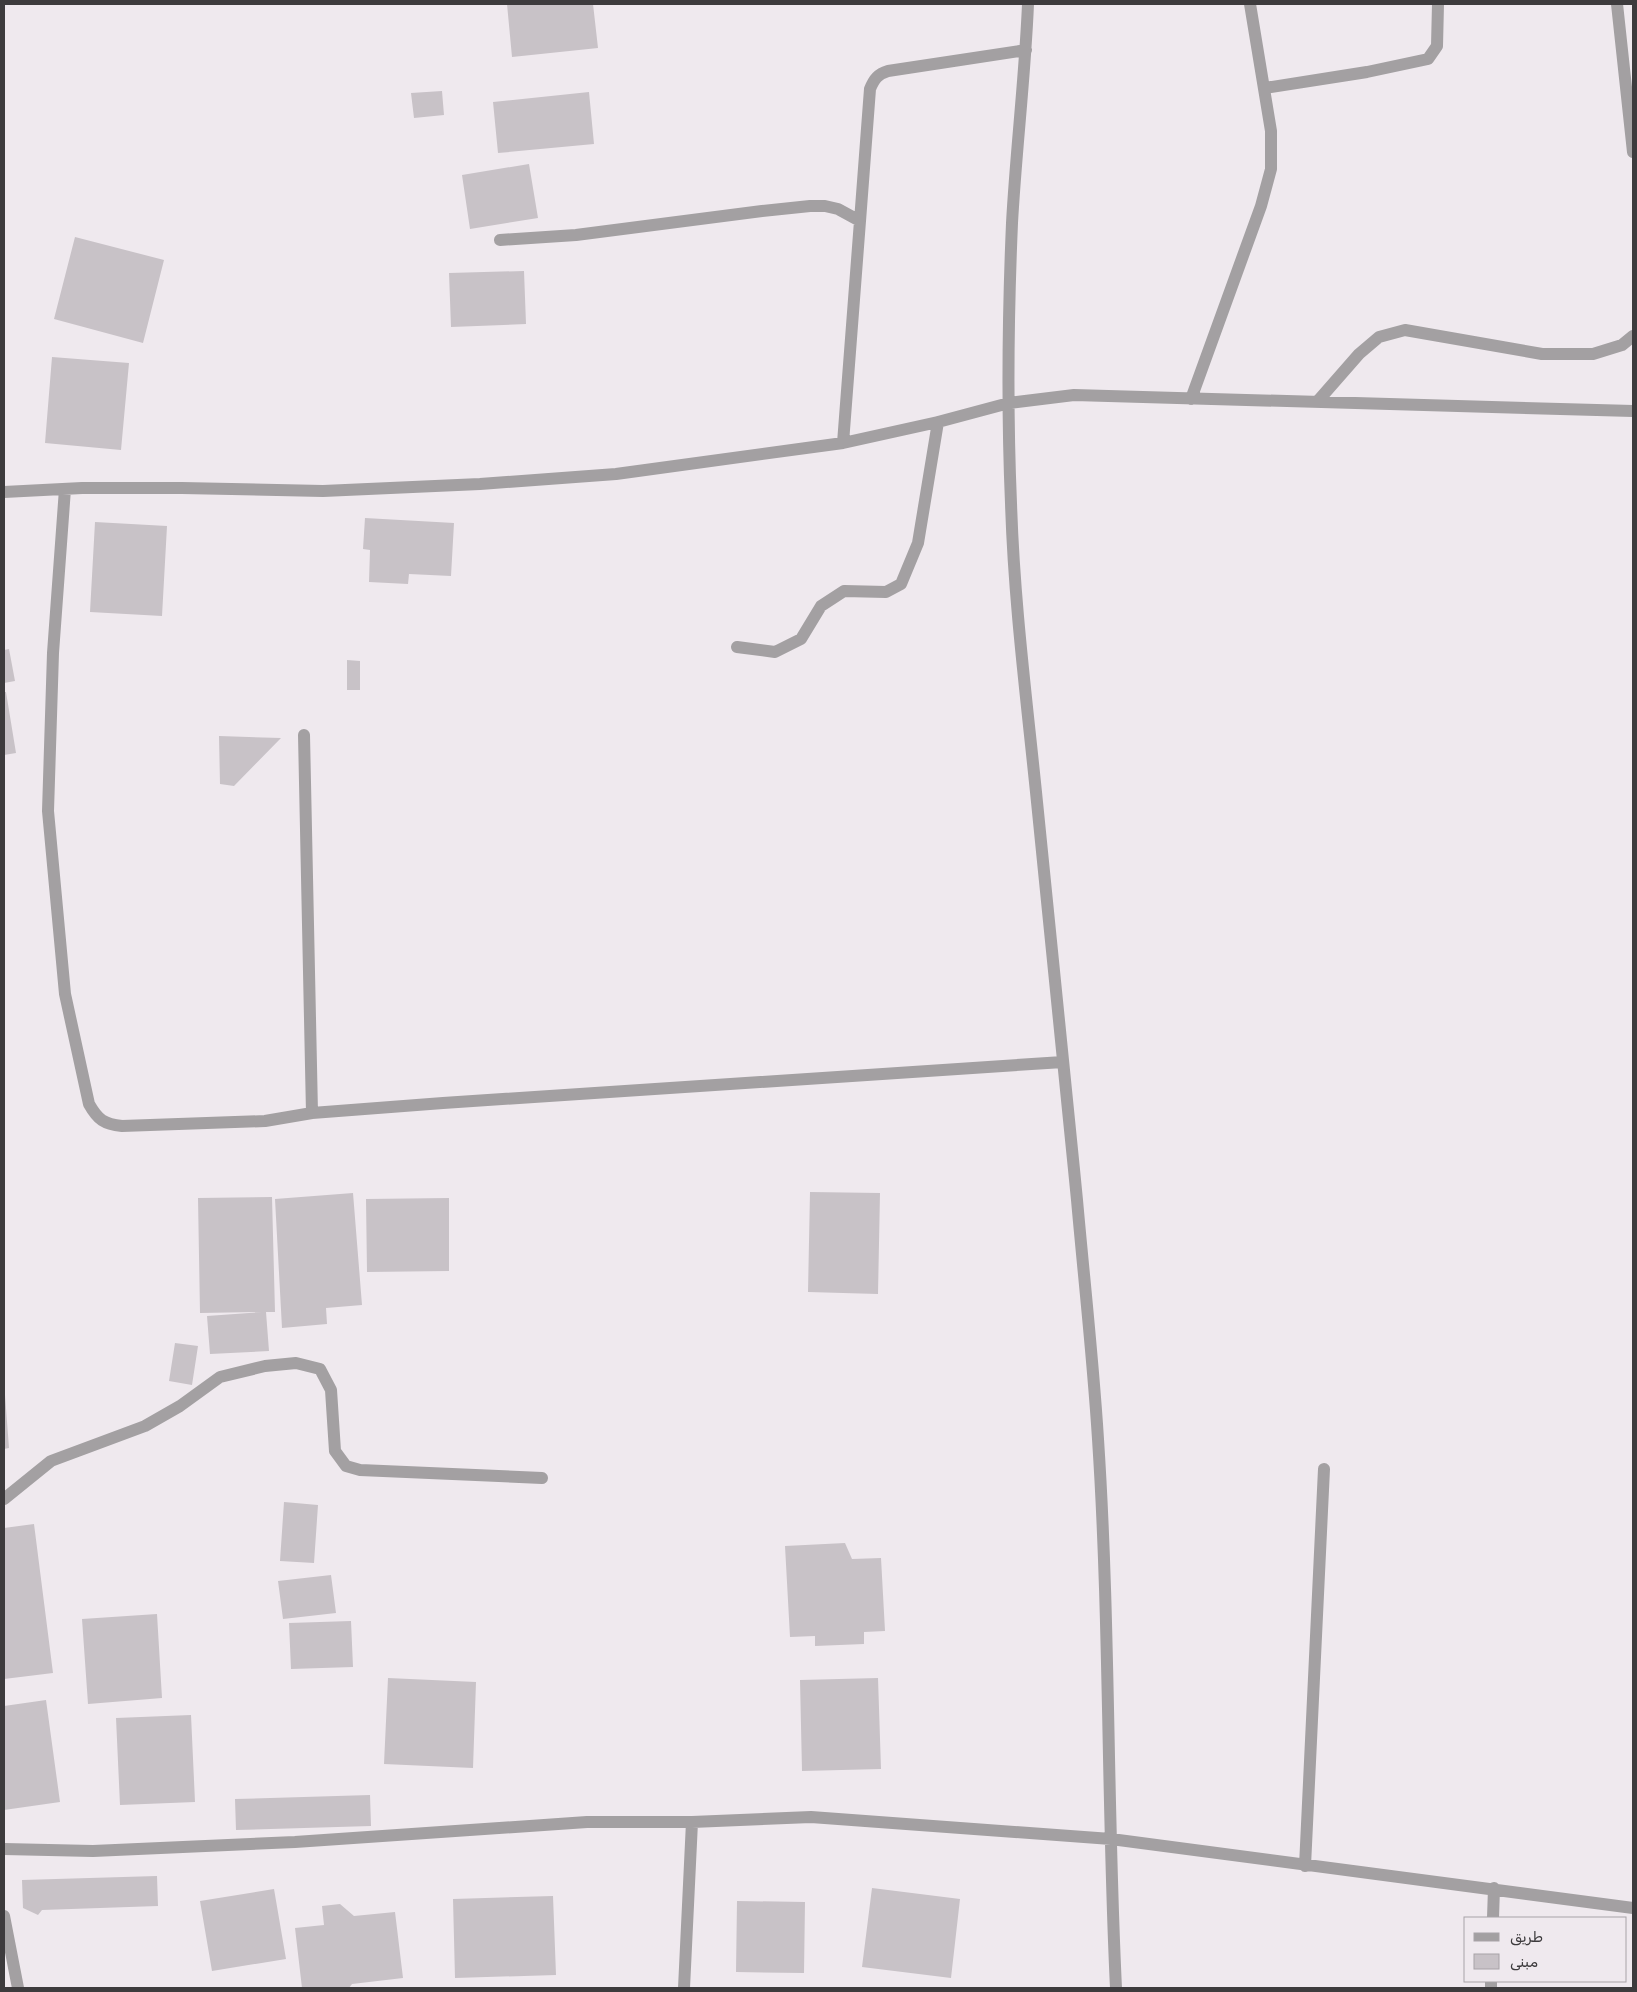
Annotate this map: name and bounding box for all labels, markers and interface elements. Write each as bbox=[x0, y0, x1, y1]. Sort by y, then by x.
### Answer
legend bbox=[1464, 1917, 1627, 1982]
text: طريق bbox=[1510, 1928, 1543, 1946]
text: مبنى bbox=[1510, 1953, 1538, 1971]

